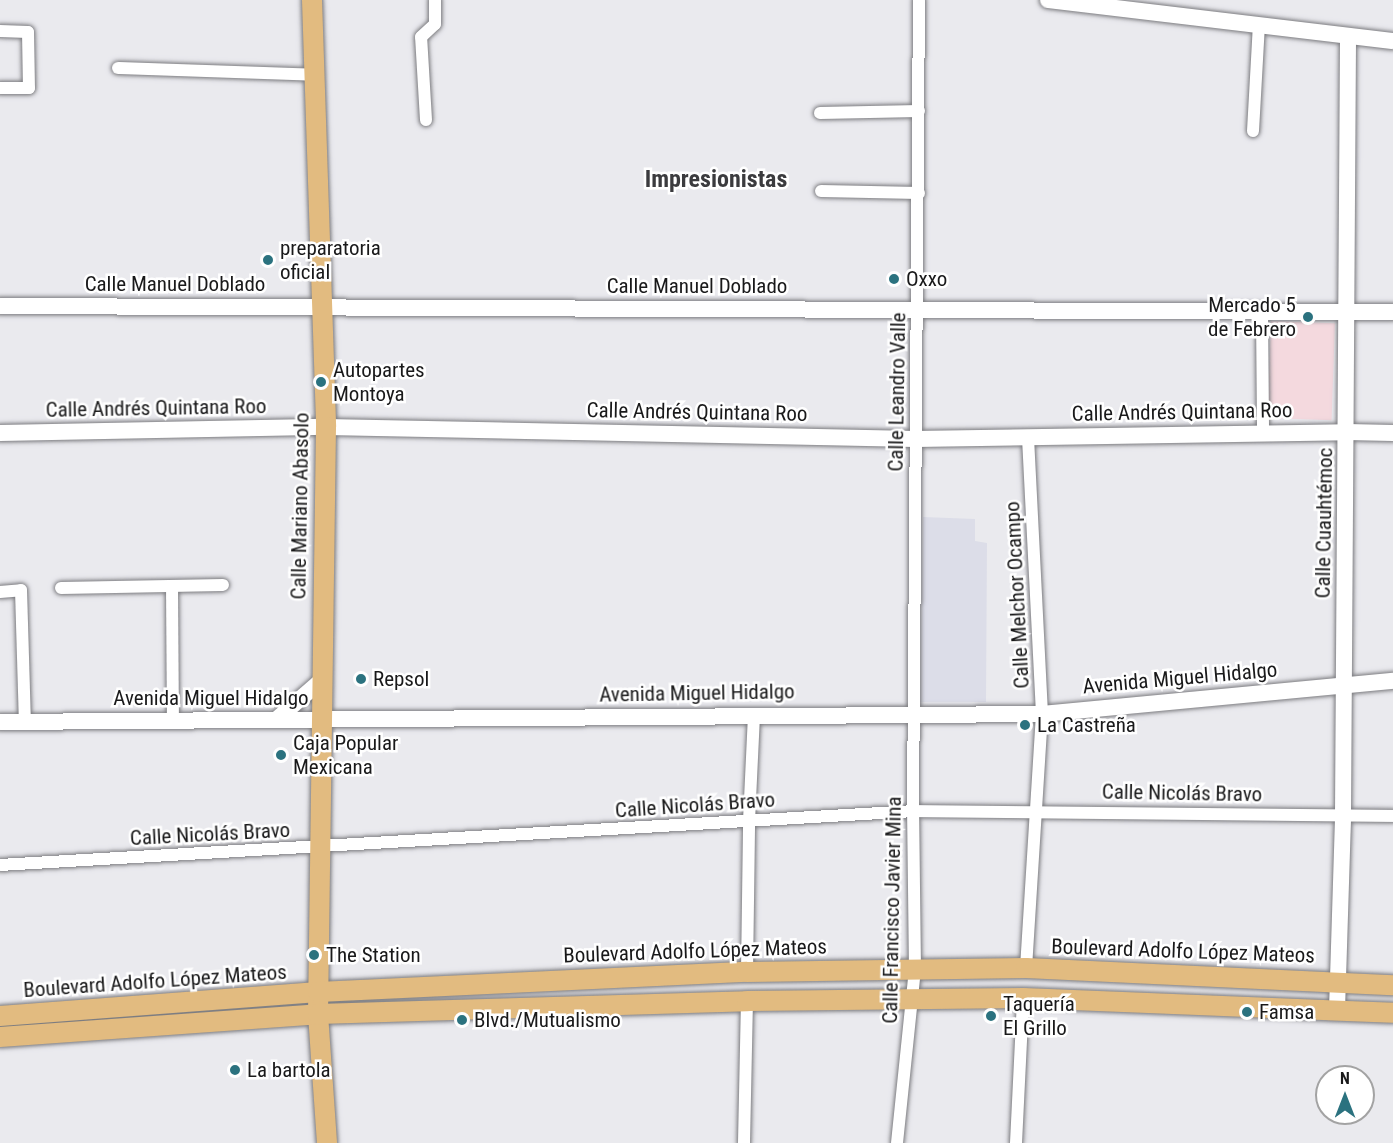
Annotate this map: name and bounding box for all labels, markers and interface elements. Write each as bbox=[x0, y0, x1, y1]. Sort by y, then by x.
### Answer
district label: Impresionistas bbox=[645, 166, 787, 194]
place label: preparatoria oficial bbox=[280, 235, 381, 285]
marker: preparatoria oficial bbox=[261, 253, 275, 267]
place label: Oxxo bbox=[906, 266, 947, 292]
street label: Calle Manuel Doblado bbox=[85, 271, 265, 297]
marker: Oxxo bbox=[887, 272, 901, 286]
street label: Calle Manuel Doblado bbox=[607, 273, 787, 299]
place label: Mercado 5 de Febrero bbox=[1208, 292, 1296, 342]
marker: Mercado 5 de Febrero bbox=[1301, 310, 1315, 324]
street label: Calle Leandro Valle bbox=[883, 312, 911, 472]
place label: Autopartes Montoya bbox=[333, 357, 425, 407]
marker: Autopartes Montoya bbox=[314, 375, 328, 389]
street label: Calle Andrés Quintana Roo bbox=[45, 393, 267, 423]
street label: Calle Andrés Quintana Roo bbox=[586, 397, 808, 427]
street label: Calle Andrés Quintana Roo bbox=[1071, 397, 1293, 427]
street label: Calle Mariano Abasolo bbox=[286, 412, 314, 600]
street label: Calle Cuauhtémoc bbox=[1310, 447, 1338, 599]
street label: Calle Melchor Ocampo bbox=[1000, 501, 1034, 689]
street label: Avenida Miguel Hidalgo bbox=[1082, 657, 1278, 699]
place label: Repsol bbox=[373, 666, 429, 692]
marker: Repsol bbox=[354, 672, 368, 686]
street label: Avenida Miguel Hidalgo bbox=[599, 679, 795, 707]
street label: Avenida Miguel Hidalgo bbox=[113, 685, 309, 711]
place label: La Castreña bbox=[1037, 712, 1136, 738]
marker: La Castreña bbox=[1018, 718, 1032, 732]
place label: Caja Popular Mexicana bbox=[293, 730, 398, 780]
marker: Caja Popular Mexicana bbox=[274, 748, 288, 762]
street label: Calle Nicolás Bravo bbox=[1102, 779, 1262, 807]
street label: Calle Nicolás Bravo bbox=[614, 787, 776, 823]
street label: Calle Francisco Javier Mina bbox=[877, 796, 907, 1024]
street label: Calle Nicolás Bravo bbox=[129, 817, 291, 851]
street label: Boulevard Adolfo López Mateos bbox=[563, 934, 827, 968]
street label: Boulevard Adolfo López Mateos bbox=[1051, 934, 1315, 968]
place label: The Station bbox=[326, 942, 421, 968]
marker: The Station bbox=[307, 948, 321, 962]
street label: Boulevard Adolfo López Mateos bbox=[23, 959, 287, 1003]
place label: Taquería El Grillo bbox=[1003, 991, 1075, 1041]
place label: Famsa bbox=[1259, 999, 1314, 1025]
marker: Famsa bbox=[1240, 1005, 1254, 1019]
place label: Blvd./Mutualismo bbox=[474, 1007, 621, 1033]
marker: Taquería El Grillo bbox=[984, 1009, 998, 1023]
marker: Blvd./Mutualismo bbox=[455, 1013, 469, 1027]
place label: La bartola bbox=[247, 1057, 331, 1083]
marker: La bartola bbox=[228, 1063, 242, 1077]
north arrow bbox=[1315, 1065, 1375, 1125]
text: N bbox=[1340, 1069, 1350, 1088]

